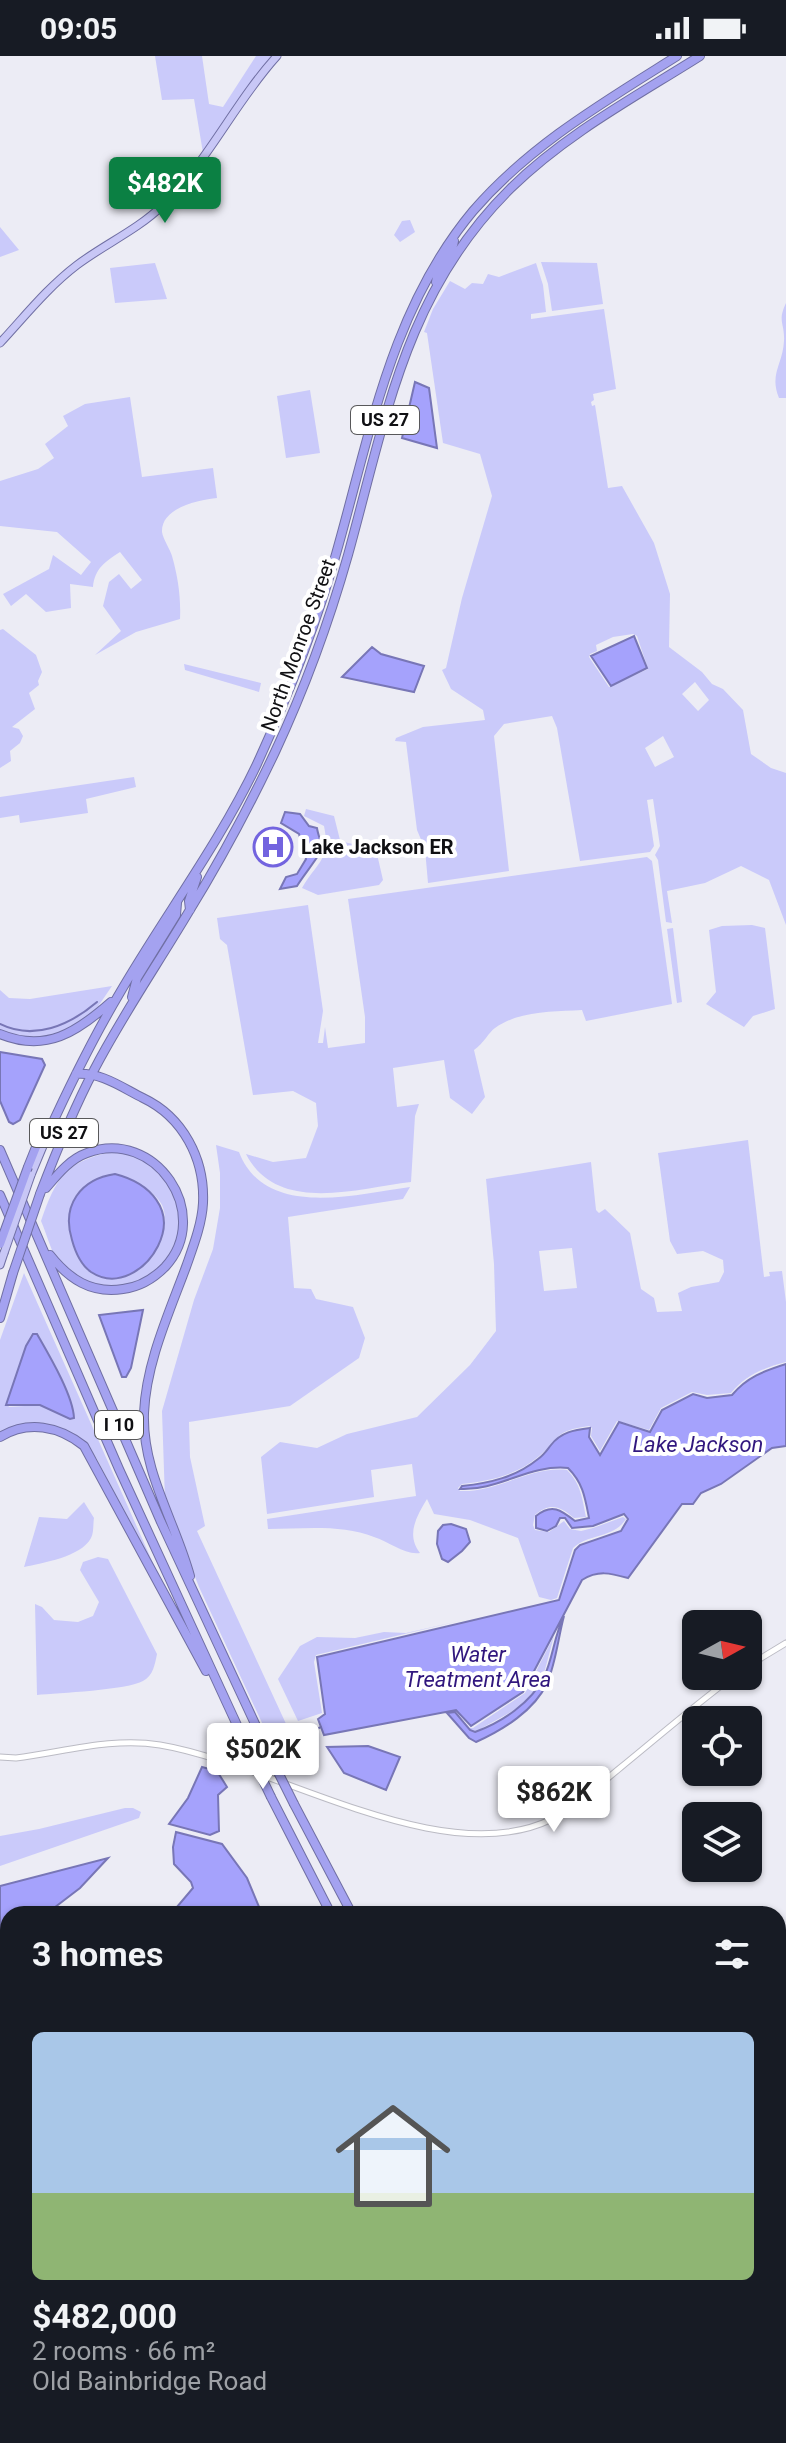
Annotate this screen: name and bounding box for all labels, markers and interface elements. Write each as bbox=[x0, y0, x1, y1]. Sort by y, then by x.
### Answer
text: 09:05 bbox=[40, 11, 117, 46]
pin: $482K bbox=[109, 157, 221, 225]
text: $482K bbox=[127, 168, 203, 198]
road number: US 27 bbox=[351, 406, 419, 434]
street label: North Monroe Street bbox=[256, 556, 340, 734]
hospital icon: Lake Jackson ER bbox=[252, 826, 294, 868]
place label: Lake Jackson ER bbox=[301, 835, 454, 859]
road number: US 27 bbox=[30, 1119, 98, 1147]
road number: I 10 bbox=[95, 1411, 143, 1439]
water label: Lake Jackson bbox=[633, 1432, 763, 1457]
north arrow bbox=[682, 1610, 762, 1690]
map controls bbox=[682, 1610, 762, 1882]
water label: Water Treatment Area bbox=[405, 1642, 551, 1692]
button: locate bbox=[682, 1706, 762, 1786]
pin: $502K bbox=[207, 1723, 319, 1791]
text: $502K bbox=[225, 1734, 301, 1764]
pin: $862K bbox=[498, 1766, 610, 1834]
text: $862K bbox=[516, 1777, 592, 1807]
button: layers bbox=[682, 1802, 762, 1882]
icon: filters bbox=[710, 1932, 754, 1976]
text: 3 homes bbox=[32, 1934, 163, 1974]
icon: home bbox=[321, 2084, 465, 2228]
text: $482,000 bbox=[32, 2296, 177, 2336]
text: 2 rooms · 66 m² bbox=[32, 2336, 215, 2366]
text: Old Bainbridge Road bbox=[32, 2366, 267, 2396]

